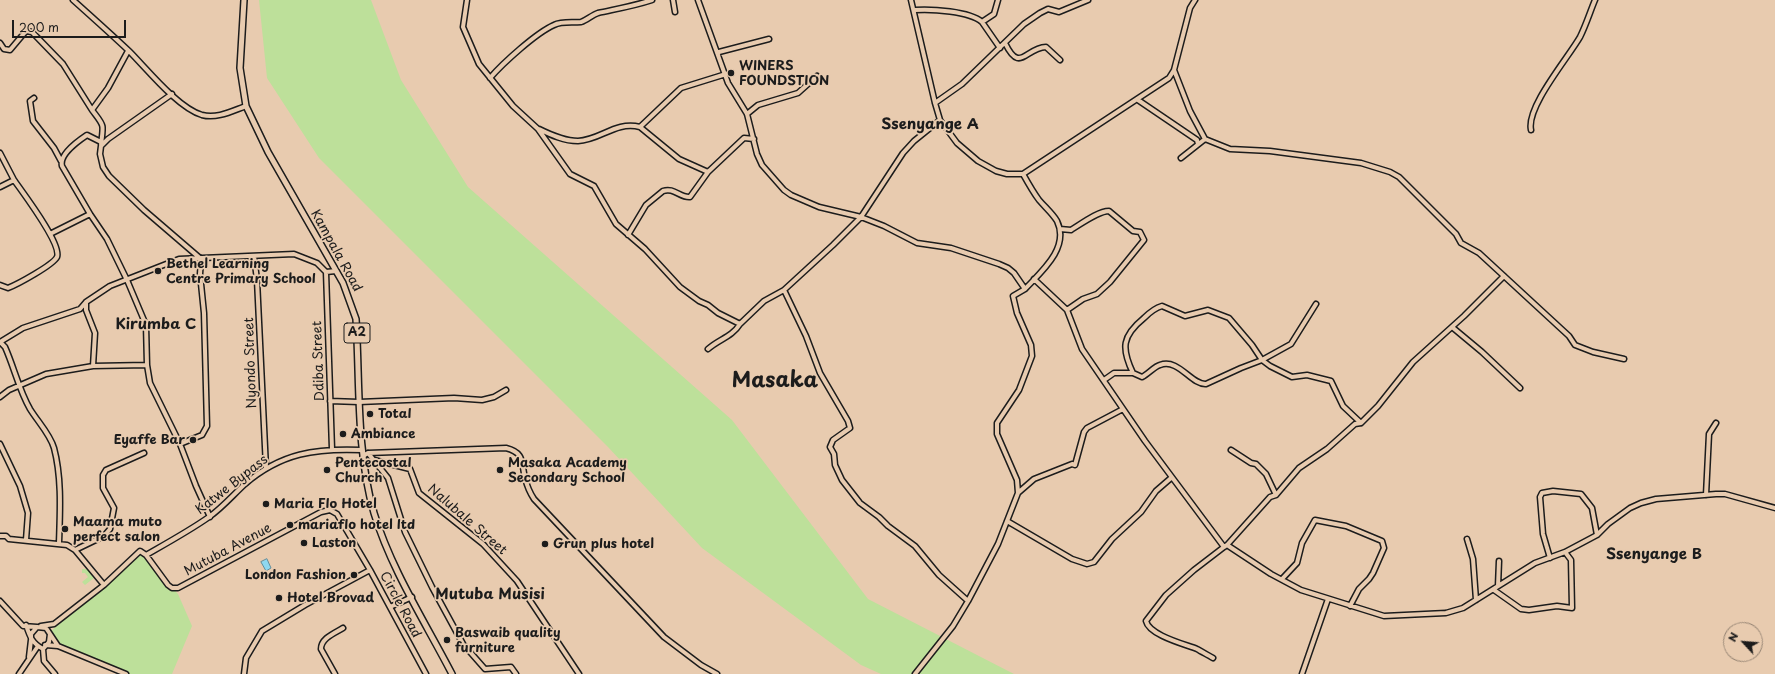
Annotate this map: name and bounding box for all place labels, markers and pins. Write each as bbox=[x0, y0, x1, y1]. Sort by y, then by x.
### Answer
place label: WINERS FOUNDSTION bbox=[739, 58, 829, 89]
marker: WINERS FOUNDSTION bbox=[726, 68, 736, 78]
place label: Bethel Learning Centre Primary School bbox=[166, 256, 316, 287]
marker: Bethel Learning Centre Primary School bbox=[153, 266, 163, 276]
place label: Total bbox=[378, 406, 411, 422]
marker: Total bbox=[365, 409, 375, 419]
place label: Ambiance bbox=[351, 426, 415, 442]
marker: Ambiance bbox=[338, 429, 348, 439]
place label: Eyaffe Bar bbox=[114, 432, 185, 448]
marker: Eyaffe Bar bbox=[188, 435, 198, 445]
place label: Pentecostal Church bbox=[335, 455, 412, 486]
place label: Masaka Academy Secondary School bbox=[508, 455, 627, 486]
marker: Pentecostal Church bbox=[322, 465, 332, 475]
marker: Masaka Academy Secondary School bbox=[495, 465, 505, 475]
place label: Maria Flo Hotel bbox=[274, 496, 377, 512]
marker: Maria Flo Hotel bbox=[261, 499, 271, 509]
place label: Maama muto perfect salon bbox=[73, 514, 162, 545]
place label: mariaflo hotel ltd bbox=[298, 517, 415, 533]
marker: mariaflo hotel ltd bbox=[285, 520, 295, 530]
marker: Maama muto perfect salon bbox=[60, 524, 70, 534]
place label: Laston bbox=[312, 535, 356, 551]
place label: Grun plus hotel bbox=[553, 536, 654, 552]
marker: Laston bbox=[299, 538, 309, 548]
marker: Grun plus hotel bbox=[540, 539, 550, 549]
place label: London Fashion bbox=[245, 567, 346, 583]
marker: London Fashion bbox=[349, 570, 359, 580]
place label: Hotel Brovad bbox=[287, 590, 374, 606]
marker: Hotel Brovad bbox=[274, 593, 284, 603]
place label: Baswaib quality furniture bbox=[455, 625, 561, 656]
marker: Baswaib quality furniture bbox=[442, 635, 452, 645]

